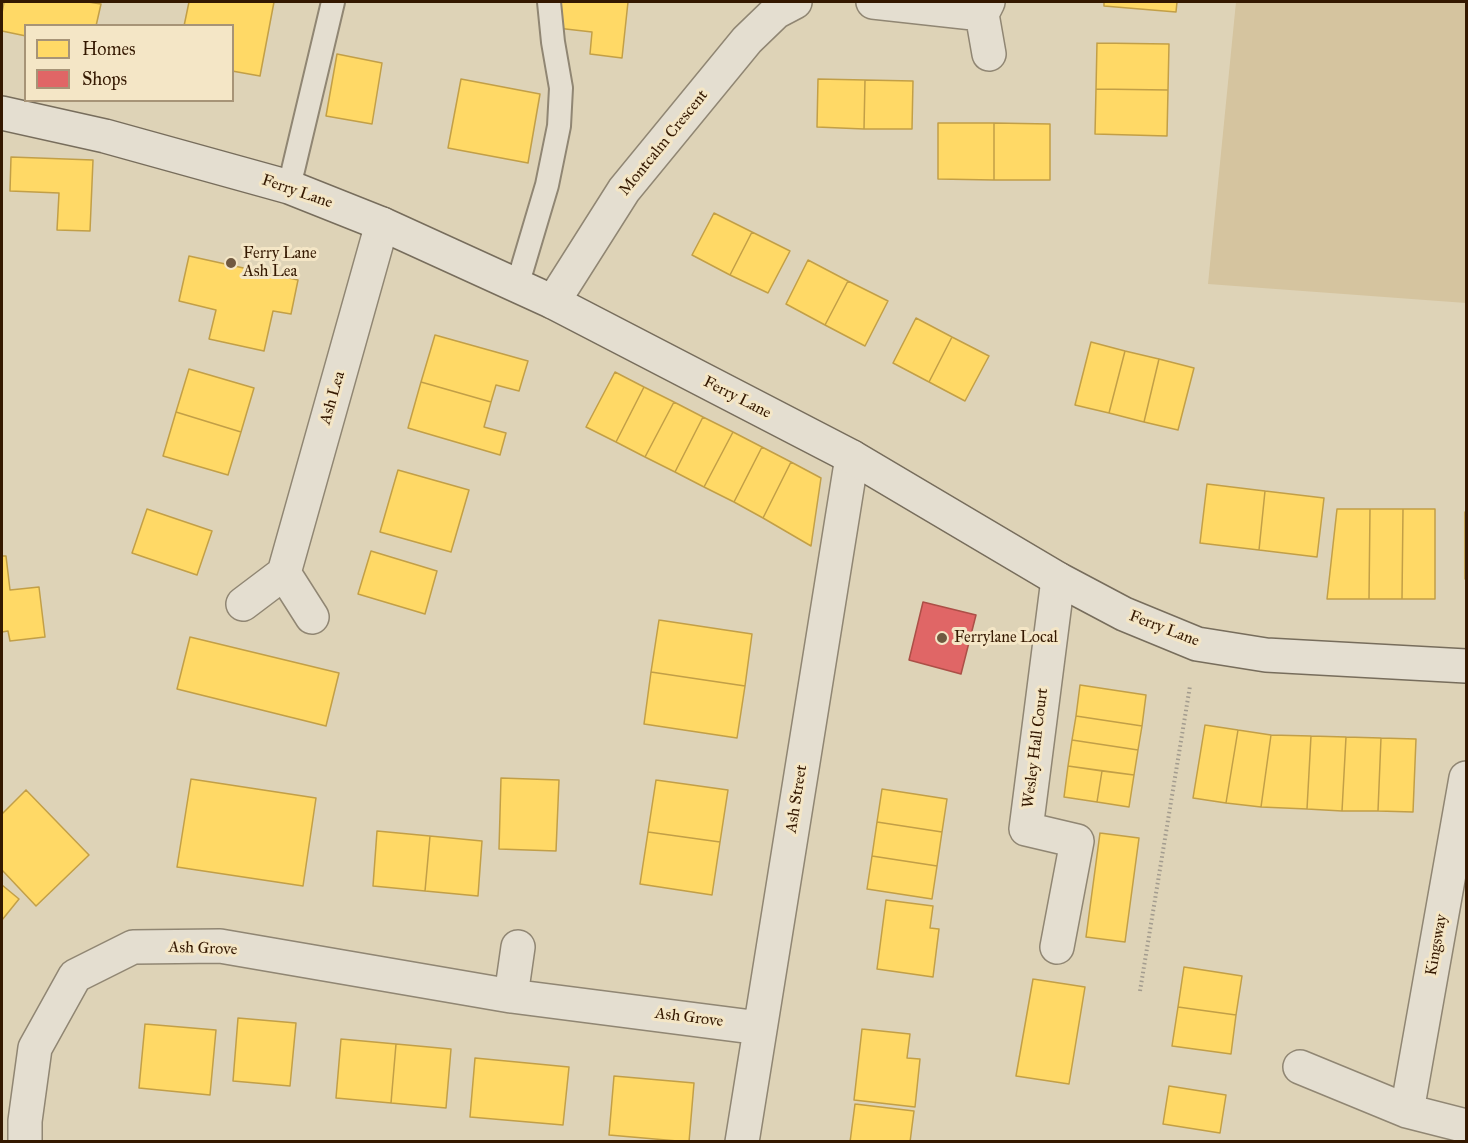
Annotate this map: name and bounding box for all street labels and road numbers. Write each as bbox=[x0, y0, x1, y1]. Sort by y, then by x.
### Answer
street label: Montcalm Crescent bbox=[616, 86, 712, 200]
street label: Ferry Lane bbox=[259, 171, 335, 213]
street label: Ash Lea bbox=[316, 369, 350, 427]
street label: Ferry Lane bbox=[700, 373, 774, 423]
street label: Ferry Lane bbox=[1126, 607, 1202, 651]
street label: Wesley Hall Court bbox=[1019, 687, 1053, 809]
street label: Ash Street bbox=[782, 764, 812, 834]
street label: Kingsway bbox=[1422, 913, 1452, 977]
street label: Ash Grove bbox=[168, 938, 238, 960]
street label: Ash Grove bbox=[654, 1004, 724, 1032]

